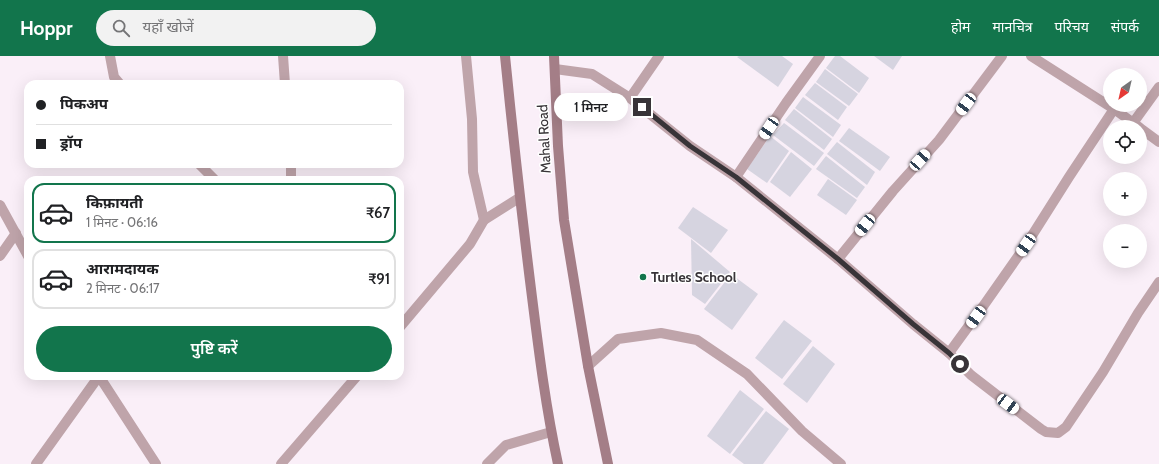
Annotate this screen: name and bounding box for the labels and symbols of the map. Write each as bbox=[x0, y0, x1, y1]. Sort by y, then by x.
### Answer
north arrow bbox=[1103, 68, 1147, 112]
car bbox=[954, 91, 978, 117]
callout: 1 मिनट bbox=[554, 93, 628, 121]
route end bbox=[633, 98, 651, 116]
street label: Mahal Road bbox=[533, 104, 555, 174]
car bbox=[757, 115, 781, 141]
car bbox=[908, 147, 932, 173]
car bbox=[853, 212, 877, 238]
car bbox=[1014, 232, 1038, 258]
place label: Turtles School bbox=[651, 268, 737, 286]
marker: Turtles School bbox=[638, 272, 648, 282]
car bbox=[964, 304, 988, 330]
route start bbox=[951, 355, 969, 373]
car bbox=[995, 392, 1021, 416]

